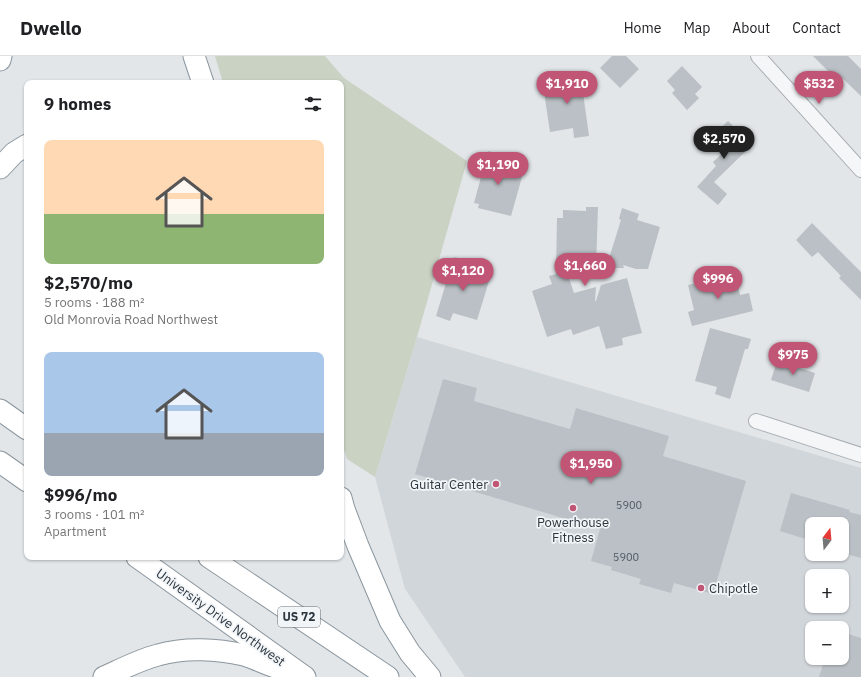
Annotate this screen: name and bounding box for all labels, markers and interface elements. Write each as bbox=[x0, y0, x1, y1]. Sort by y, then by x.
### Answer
text: Dwello bbox=[20, 16, 82, 40]
text: Home bbox=[624, 19, 661, 37]
text: Map bbox=[683, 19, 710, 37]
text: About bbox=[732, 19, 770, 37]
text: Contact bbox=[792, 19, 841, 37]
pin: $1,910 bbox=[534, 71, 600, 105]
pin: $532 bbox=[795, 71, 843, 105]
text: $1,910 bbox=[545, 75, 589, 92]
text: $532 bbox=[803, 75, 835, 92]
text: 9 homes bbox=[44, 93, 111, 115]
icon: filters bbox=[302, 93, 324, 115]
pin: $2,570 bbox=[691, 126, 757, 160]
text: $2,570 bbox=[702, 130, 746, 147]
pin: $1,190 bbox=[465, 152, 531, 186]
text: $1,190 bbox=[476, 156, 520, 173]
icon: home bbox=[148, 166, 220, 238]
pin: $1,660 bbox=[552, 253, 618, 287]
text: $1,660 bbox=[563, 257, 607, 274]
pin: $1,120 bbox=[430, 258, 496, 292]
text: $1,120 bbox=[441, 262, 485, 279]
pin: $996 bbox=[694, 266, 742, 300]
text: $996 bbox=[702, 270, 734, 287]
text: $2,570/mo bbox=[44, 272, 133, 294]
text: 5 rooms · 188 m² bbox=[44, 294, 145, 311]
text: Old Monrovia Road Northwest bbox=[44, 311, 218, 328]
pin: $975 bbox=[769, 342, 817, 376]
text: $975 bbox=[777, 346, 809, 363]
icon: home bbox=[148, 378, 220, 450]
pin: $1,950 bbox=[558, 451, 624, 485]
text: $1,950 bbox=[569, 455, 613, 472]
place label: Guitar Center bbox=[410, 476, 488, 493]
marker: Guitar Center bbox=[491, 479, 501, 489]
text: $996/mo bbox=[44, 484, 117, 506]
house number: 5900 bbox=[616, 498, 642, 512]
marker: Powerhouse Fitness bbox=[568, 503, 578, 513]
text: 3 rooms · 101 m² bbox=[44, 506, 145, 523]
place label: Powerhouse Fitness bbox=[537, 514, 609, 546]
north arrow bbox=[805, 517, 849, 561]
map controls bbox=[805, 517, 849, 665]
text: Apartment bbox=[44, 523, 107, 540]
house number: 5900 bbox=[613, 550, 639, 564]
street label: University Drive Northwest bbox=[153, 565, 289, 670]
button: + bbox=[805, 569, 849, 613]
place label: Chipotle bbox=[709, 580, 758, 597]
marker: Chipotle bbox=[696, 583, 706, 593]
road number: US 72 bbox=[278, 607, 320, 627]
button: − bbox=[805, 621, 849, 665]

